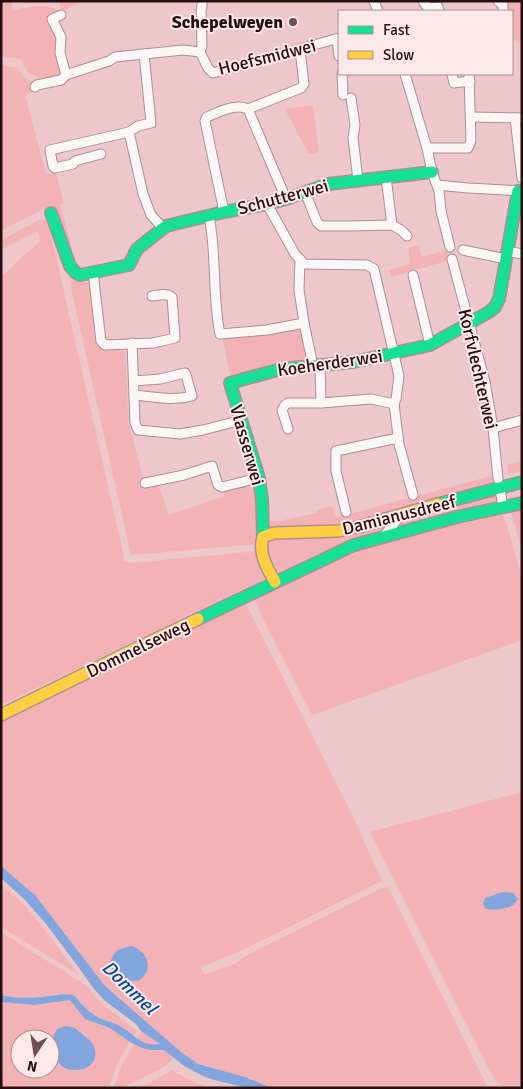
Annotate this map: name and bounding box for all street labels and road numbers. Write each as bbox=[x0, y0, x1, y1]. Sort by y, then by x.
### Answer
street label: Hoefsmidwei bbox=[216, 34, 318, 80]
street label: Schutterwei bbox=[235, 174, 331, 220]
street label: Korfvlechterwei bbox=[453, 307, 503, 431]
street label: Koeherderwei bbox=[276, 345, 384, 381]
street label: Vlasserwei bbox=[225, 402, 269, 488]
street label: Damianusdreef bbox=[340, 490, 459, 540]
street label: Dommelseweg bbox=[83, 614, 193, 682]

